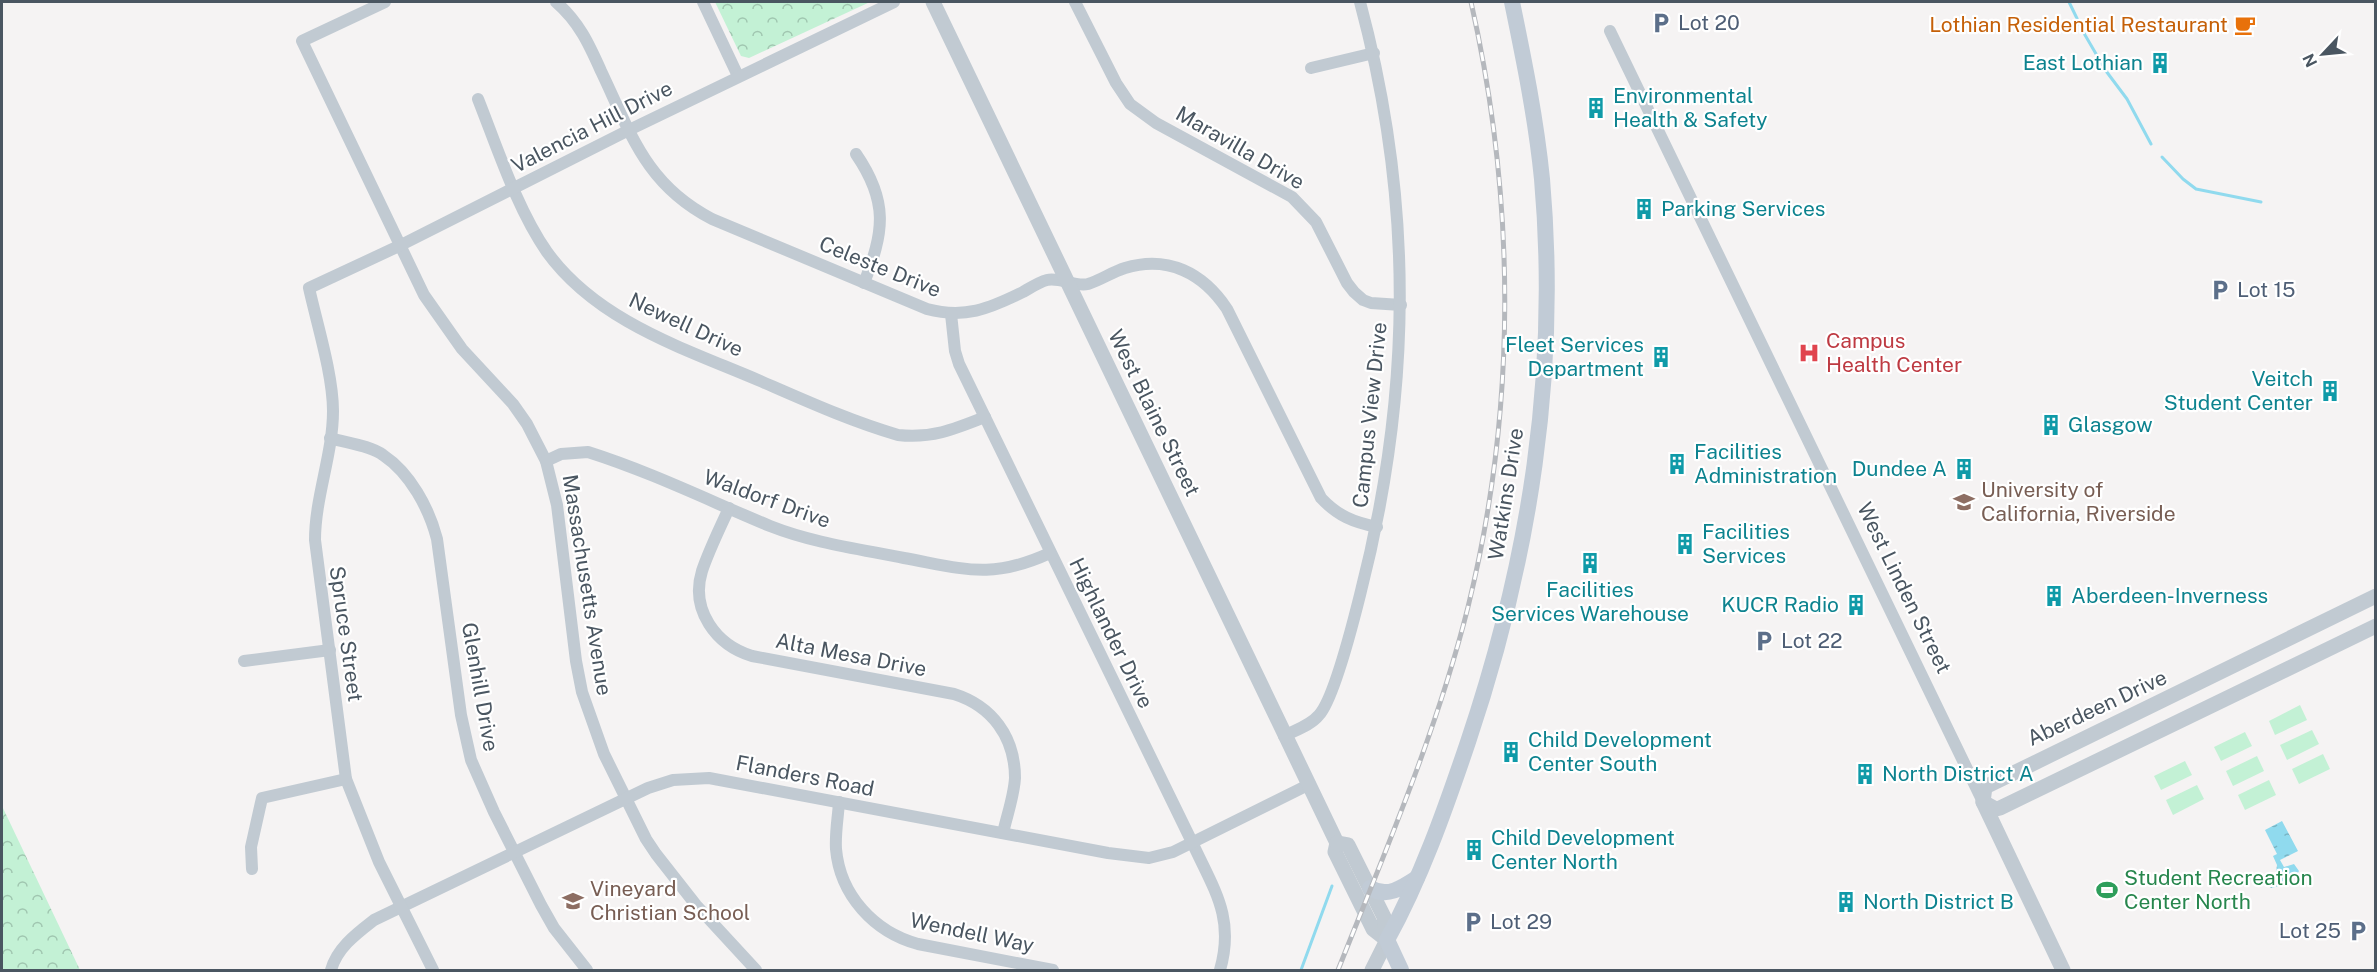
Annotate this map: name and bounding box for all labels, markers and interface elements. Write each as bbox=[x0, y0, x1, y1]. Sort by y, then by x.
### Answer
place label: Lot 20 bbox=[1678, 10, 1740, 35]
parking icon: Lot 20 bbox=[1649, 11, 1673, 35]
place label: Lothian Residential Restaurant bbox=[1929, 12, 2228, 37]
cafe icon: Lothian Residential Restaurant bbox=[2233, 13, 2257, 37]
north arrow bbox=[2293, 24, 2353, 84]
place label: East Lothian bbox=[2023, 50, 2143, 75]
building icon: East Lothian bbox=[2148, 51, 2172, 75]
text: N bbox=[2299, 51, 2321, 70]
street label: Valencia Hill Drive bbox=[507, 75, 676, 178]
place label: Environmental Health & Safety bbox=[1613, 83, 1768, 132]
building icon: Environmental Health & Safety bbox=[1584, 96, 1608, 120]
street label: Maravilla Drive bbox=[1171, 101, 1309, 195]
place label: Parking Services bbox=[1661, 196, 1825, 221]
building icon: Parking Services bbox=[1632, 197, 1656, 221]
street label: Celeste Drive bbox=[816, 231, 945, 302]
place label: Lot 15 bbox=[2237, 277, 2295, 302]
parking icon: Lot 15 bbox=[2208, 278, 2232, 302]
street label: Newell Drive bbox=[625, 287, 747, 362]
street label: Campus View Drive bbox=[1347, 321, 1392, 509]
street label: West Blaine Street bbox=[1103, 325, 1206, 500]
place label: Campus Health Center bbox=[1826, 328, 1962, 377]
place label: Fleet Services Department bbox=[1505, 332, 1644, 381]
hospital icon: Campus Health Center bbox=[1797, 341, 1821, 365]
building icon: Fleet Services Department bbox=[1649, 345, 1673, 369]
place label: Veitch Student Center bbox=[2164, 366, 2313, 415]
building icon: Veitch Student Center bbox=[2318, 379, 2342, 403]
place label: Glasgow bbox=[2068, 412, 2153, 437]
building icon: Glasgow bbox=[2039, 413, 2063, 437]
street label: Watkins Drive bbox=[1483, 426, 1528, 562]
place label: Facilities Administration bbox=[1694, 439, 1837, 488]
building icon: Facilities Administration bbox=[1665, 452, 1689, 476]
place label: Dundee A bbox=[1852, 456, 1947, 481]
building icon: Dundee A bbox=[1952, 457, 1976, 481]
street label: Waldorf Drive bbox=[700, 464, 834, 533]
street label: Massachusetts Avenue bbox=[558, 473, 617, 697]
place label: University of California, Riverside bbox=[1981, 477, 2176, 526]
school or university icon: University of California, Riverside bbox=[1952, 490, 1976, 514]
street label: West Linden Street bbox=[1852, 498, 1957, 677]
place label: Facilities Services bbox=[1702, 519, 1790, 568]
building icon: Facilities Services bbox=[1673, 532, 1697, 556]
building icon: Facilities Services Warehouse bbox=[1578, 551, 1602, 575]
street label: Highlander Drive bbox=[1064, 553, 1159, 712]
street label: Spruce Street bbox=[325, 565, 368, 703]
place label: Facilities Services Warehouse bbox=[1491, 577, 1689, 626]
place label: Aberdeen-Inverness bbox=[2071, 583, 2268, 608]
building icon: Aberdeen-Inverness bbox=[2042, 584, 2066, 608]
place label: KUCR Radio bbox=[1721, 592, 1839, 617]
building icon: KUCR Radio bbox=[1844, 593, 1868, 617]
street label: Glenhill Drive bbox=[457, 621, 504, 753]
street label: Alta Mesa Drive bbox=[774, 628, 929, 681]
place label: Lot 22 bbox=[1781, 628, 1842, 653]
parking icon: Lot 22 bbox=[1752, 629, 1776, 653]
street label: Aberdeen Drive bbox=[2023, 664, 2171, 751]
place label: Child Development Center South bbox=[1528, 727, 1712, 776]
building icon: Child Development Center South bbox=[1499, 740, 1523, 764]
street label: Flanders Road bbox=[734, 750, 876, 801]
place label: North District A bbox=[1882, 761, 2034, 786]
building icon: North District A bbox=[1853, 762, 1877, 786]
place label: Child Development Center North bbox=[1491, 825, 1675, 874]
building icon: Child Development Center North bbox=[1462, 838, 1486, 862]
place label: Student Recreation Center North bbox=[2124, 865, 2313, 914]
place label: Vineyard Christian School bbox=[590, 876, 750, 925]
sports icon: Student Recreation Center North bbox=[2095, 878, 2119, 902]
school or university icon: Vineyard Christian School bbox=[561, 889, 585, 913]
place label: North District B bbox=[1863, 889, 2014, 914]
building icon: North District B bbox=[1834, 890, 1858, 914]
street label: Wendell Way bbox=[908, 907, 1036, 958]
place label: Lot 29 bbox=[1490, 909, 1552, 934]
parking icon: Lot 29 bbox=[1461, 910, 1485, 934]
place label: Lot 25 bbox=[2279, 918, 2341, 943]
parking icon: Lot 25 bbox=[2346, 919, 2370, 943]

